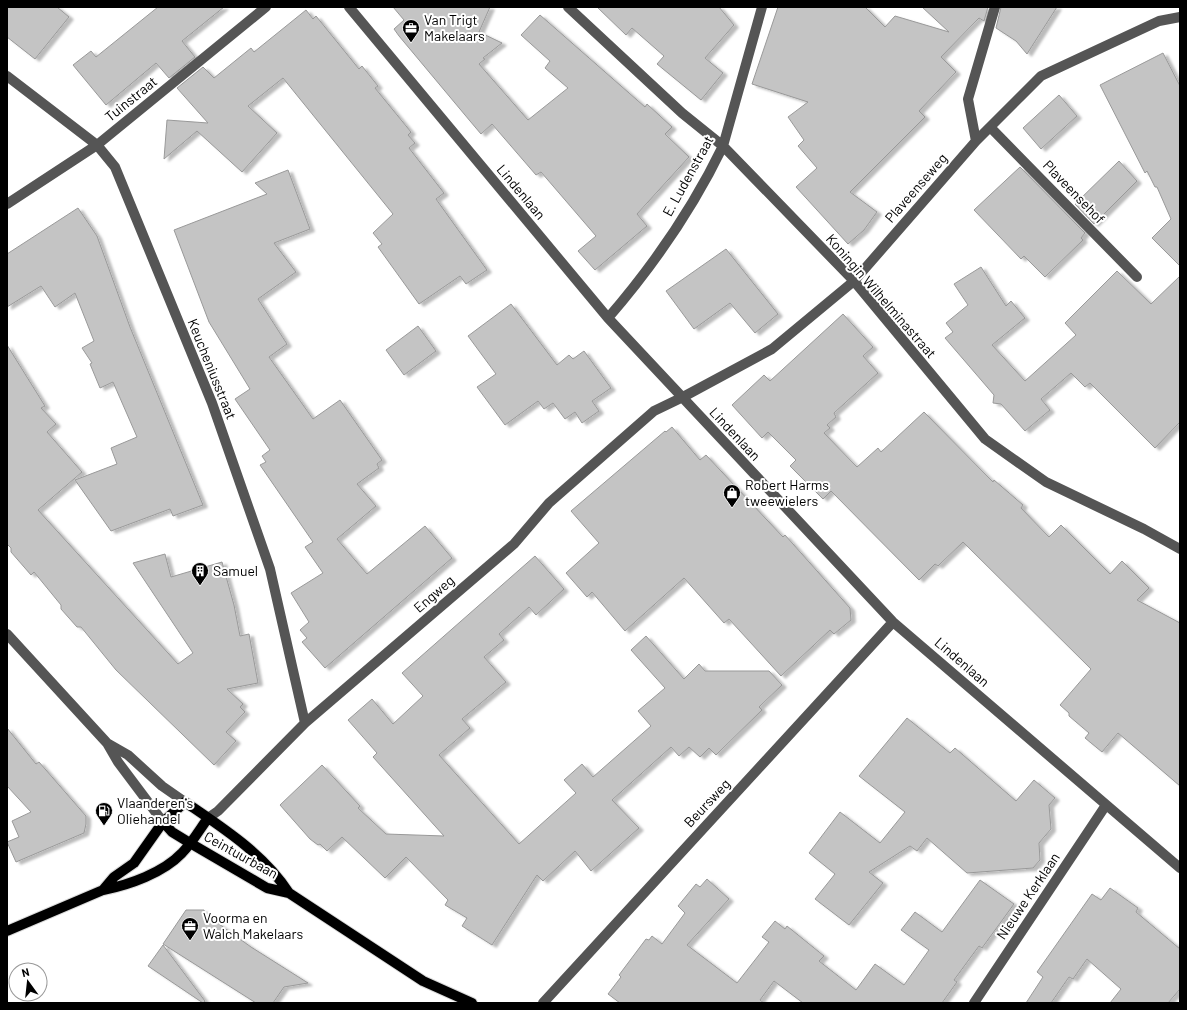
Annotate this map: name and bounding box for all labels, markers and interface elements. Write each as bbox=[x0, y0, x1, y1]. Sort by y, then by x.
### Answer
place label: Van Trigt Makelaars bbox=[424, 11, 485, 44]
office icon: Van Trigt Makelaars bbox=[401, 18, 421, 43]
street label: Tuinstraat bbox=[101, 72, 160, 125]
street label: E. Ludenstraat bbox=[658, 132, 717, 219]
street label: Plaveenseweg bbox=[881, 150, 950, 226]
street label: Plaveensehof bbox=[1040, 156, 1109, 227]
street label: Lindenlaan bbox=[493, 161, 549, 223]
street label: Koningin Wilhelminastraat bbox=[823, 230, 940, 361]
street label: Keucheniusstraat bbox=[185, 316, 240, 422]
street label: Lindenlaan bbox=[706, 403, 764, 464]
place label: Robert Harms tweewielers bbox=[745, 476, 829, 509]
shop icon: Robert Harms tweewielers bbox=[722, 483, 742, 508]
building icon: Samuel bbox=[190, 561, 210, 586]
place label: Samuel bbox=[213, 562, 258, 579]
street label: Engweg bbox=[410, 571, 457, 616]
street label: Lindenlaan bbox=[932, 633, 993, 690]
street label: Beursweg bbox=[680, 775, 733, 830]
place label: Vlaanderen's Oliehandel bbox=[117, 794, 193, 827]
fuel station icon: Vlaanderen's Oliehandel bbox=[94, 801, 114, 826]
street label: Ceintuurbaan bbox=[201, 827, 281, 882]
street label: Nieuwe Kerklaan bbox=[992, 849, 1063, 942]
place label: Voorma en Walch Makelaars bbox=[203, 909, 304, 942]
office icon: Voorma en Walch Makelaars bbox=[180, 916, 200, 941]
north arrow bbox=[8, 962, 48, 1002]
text: N bbox=[20, 965, 31, 979]

